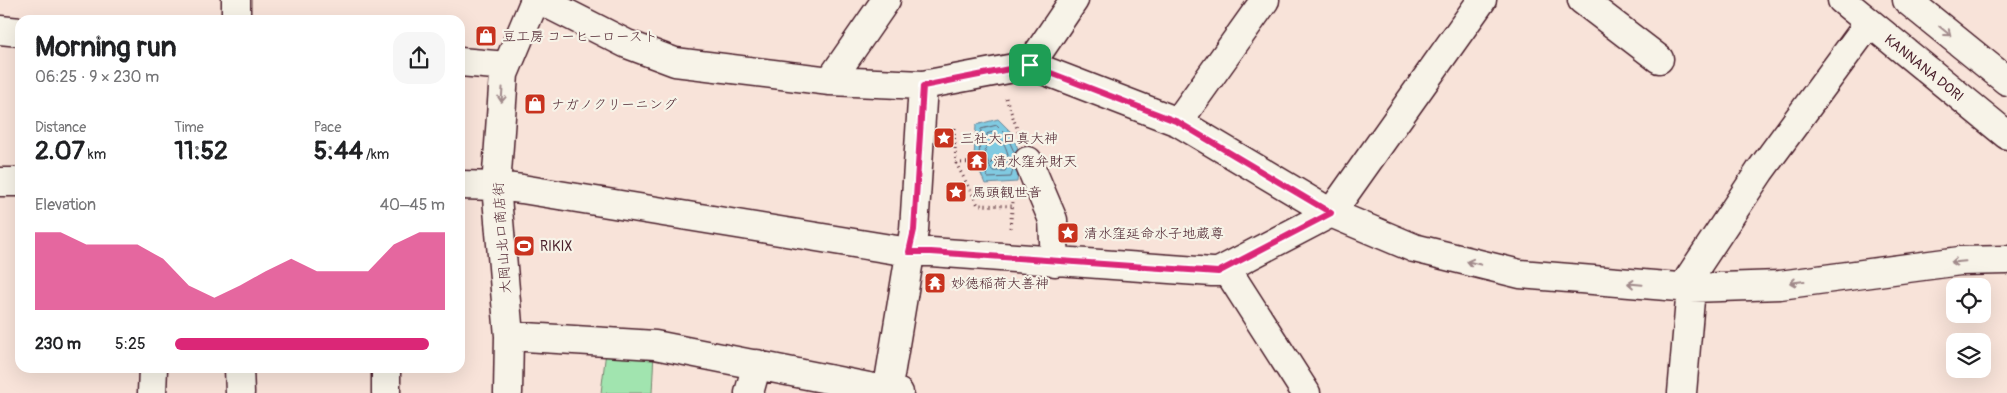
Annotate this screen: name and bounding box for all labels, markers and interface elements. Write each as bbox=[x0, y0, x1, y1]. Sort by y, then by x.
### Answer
shop icon: 豆工房 コーヒーロースト bbox=[474, 24, 498, 48]
one-way arrow bbox=[1938, 25, 1951, 36]
place label: 豆工房 コーヒーロースト bbox=[502, 28, 658, 45]
text: Morning run bbox=[35, 30, 177, 65]
street label: KANNANA DORI bbox=[1881, 31, 1967, 105]
button: share bbox=[393, 32, 445, 84]
pin bbox=[1009, 44, 1051, 86]
icon: arrive bbox=[1016, 51, 1044, 79]
text: 06:25 · 9 × 230 m bbox=[35, 67, 159, 87]
one-way arrow bbox=[497, 87, 507, 103]
shop icon: ナガノクリーニング bbox=[523, 92, 547, 116]
place label: ナガノクリーニング bbox=[551, 96, 677, 113]
text: Distance bbox=[35, 119, 86, 136]
text: Time bbox=[174, 119, 204, 136]
text: Pace bbox=[314, 119, 341, 136]
place icon: 三社大口真大神 bbox=[932, 126, 956, 150]
place label: 三社大口真大神 bbox=[960, 130, 1058, 147]
text: 2.07 bbox=[35, 136, 85, 167]
text: 11:52 bbox=[174, 136, 228, 167]
text: 5:44 bbox=[314, 136, 363, 167]
text: km bbox=[85, 146, 106, 163]
text: /km bbox=[363, 146, 389, 163]
temple icon: 清水窪弁財天 bbox=[965, 149, 989, 173]
place label: 清水窪弁財天 bbox=[993, 153, 1077, 170]
place icon: 馬頭観世音 bbox=[944, 180, 968, 204]
street label: 大岡山北口商店街 bbox=[490, 182, 514, 294]
place label: 馬頭観世音 bbox=[972, 184, 1042, 201]
text: Elevation bbox=[35, 195, 96, 215]
text: 40–45 m bbox=[380, 195, 445, 215]
place icon: 清水窪延命水子地蔵尊 bbox=[1056, 221, 1080, 245]
place label: 清水窪延命水子地蔵尊 bbox=[1084, 225, 1224, 242]
sports icon: RIKIX bbox=[512, 234, 536, 258]
place label: RIKIX bbox=[540, 238, 572, 255]
one-way arrow bbox=[1951, 257, 1967, 267]
one-way arrow bbox=[1467, 258, 1483, 267]
temple icon: 妙徳稲荷大善神 bbox=[923, 271, 947, 295]
place label: 妙徳稲荷大善神 bbox=[951, 275, 1049, 292]
one-way arrow bbox=[1789, 277, 1805, 287]
map controls bbox=[1946, 278, 1991, 378]
button: locate bbox=[1946, 278, 1991, 323]
one-way arrow bbox=[1627, 279, 1643, 288]
button: layers bbox=[1946, 333, 1991, 378]
text: 230 m bbox=[35, 334, 81, 354]
text: 5:25 bbox=[115, 334, 146, 354]

